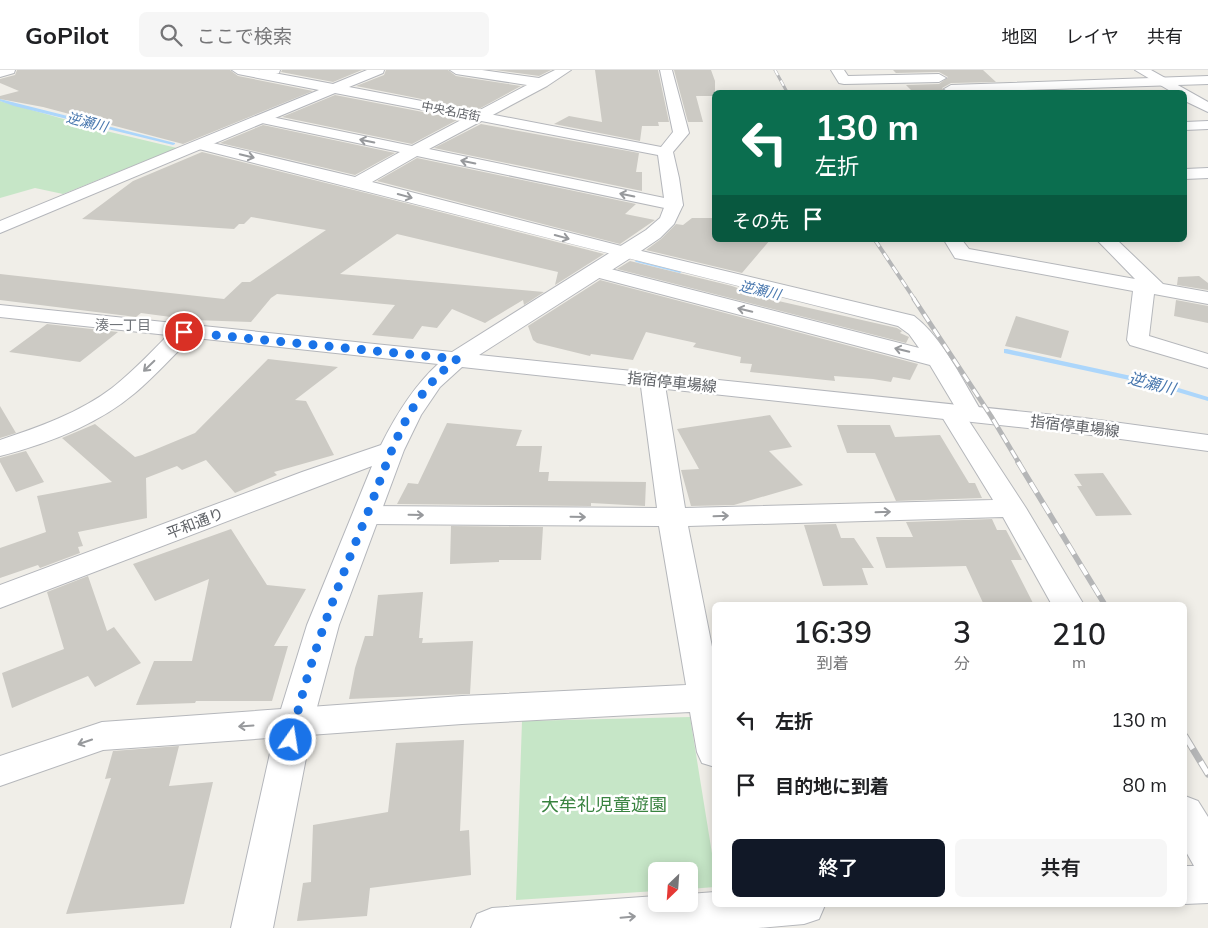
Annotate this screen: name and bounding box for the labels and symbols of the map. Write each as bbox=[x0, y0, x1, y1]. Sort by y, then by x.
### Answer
street label: 中央名店街 bbox=[420, 98, 482, 124]
water label: 逆瀬川 bbox=[64, 108, 111, 136]
one-way arrow bbox=[360, 136, 376, 145]
one-way arrow bbox=[239, 152, 255, 161]
one-way arrow bbox=[460, 157, 476, 166]
one-way arrow bbox=[619, 190, 635, 200]
one-way arrow bbox=[396, 191, 412, 201]
one-way arrow bbox=[554, 232, 570, 242]
water label: 逆瀬川 bbox=[738, 277, 784, 304]
one-way arrow bbox=[737, 305, 753, 314]
pin bbox=[163, 311, 205, 353]
district label: 湊一丁目 bbox=[95, 316, 151, 334]
one-way arrow bbox=[895, 345, 911, 354]
one-way arrow bbox=[142, 360, 155, 372]
water label: 逆瀬川 bbox=[1126, 367, 1180, 399]
street label: 指宿停車場線 bbox=[626, 368, 718, 396]
street label: 指宿停車場線 bbox=[1029, 411, 1121, 441]
street label: 平和通り bbox=[164, 503, 226, 543]
one-way arrow bbox=[875, 507, 891, 516]
one-way arrow bbox=[407, 510, 423, 520]
one-way arrow bbox=[712, 511, 729, 521]
one-way arrow bbox=[570, 512, 586, 521]
position arrow bbox=[264, 713, 316, 765]
one-way arrow bbox=[239, 721, 255, 730]
one-way arrow bbox=[78, 738, 93, 747]
park label: 大牟礼児童遊園 bbox=[541, 793, 667, 816]
north arrow bbox=[648, 862, 698, 912]
one-way arrow bbox=[620, 913, 636, 922]

